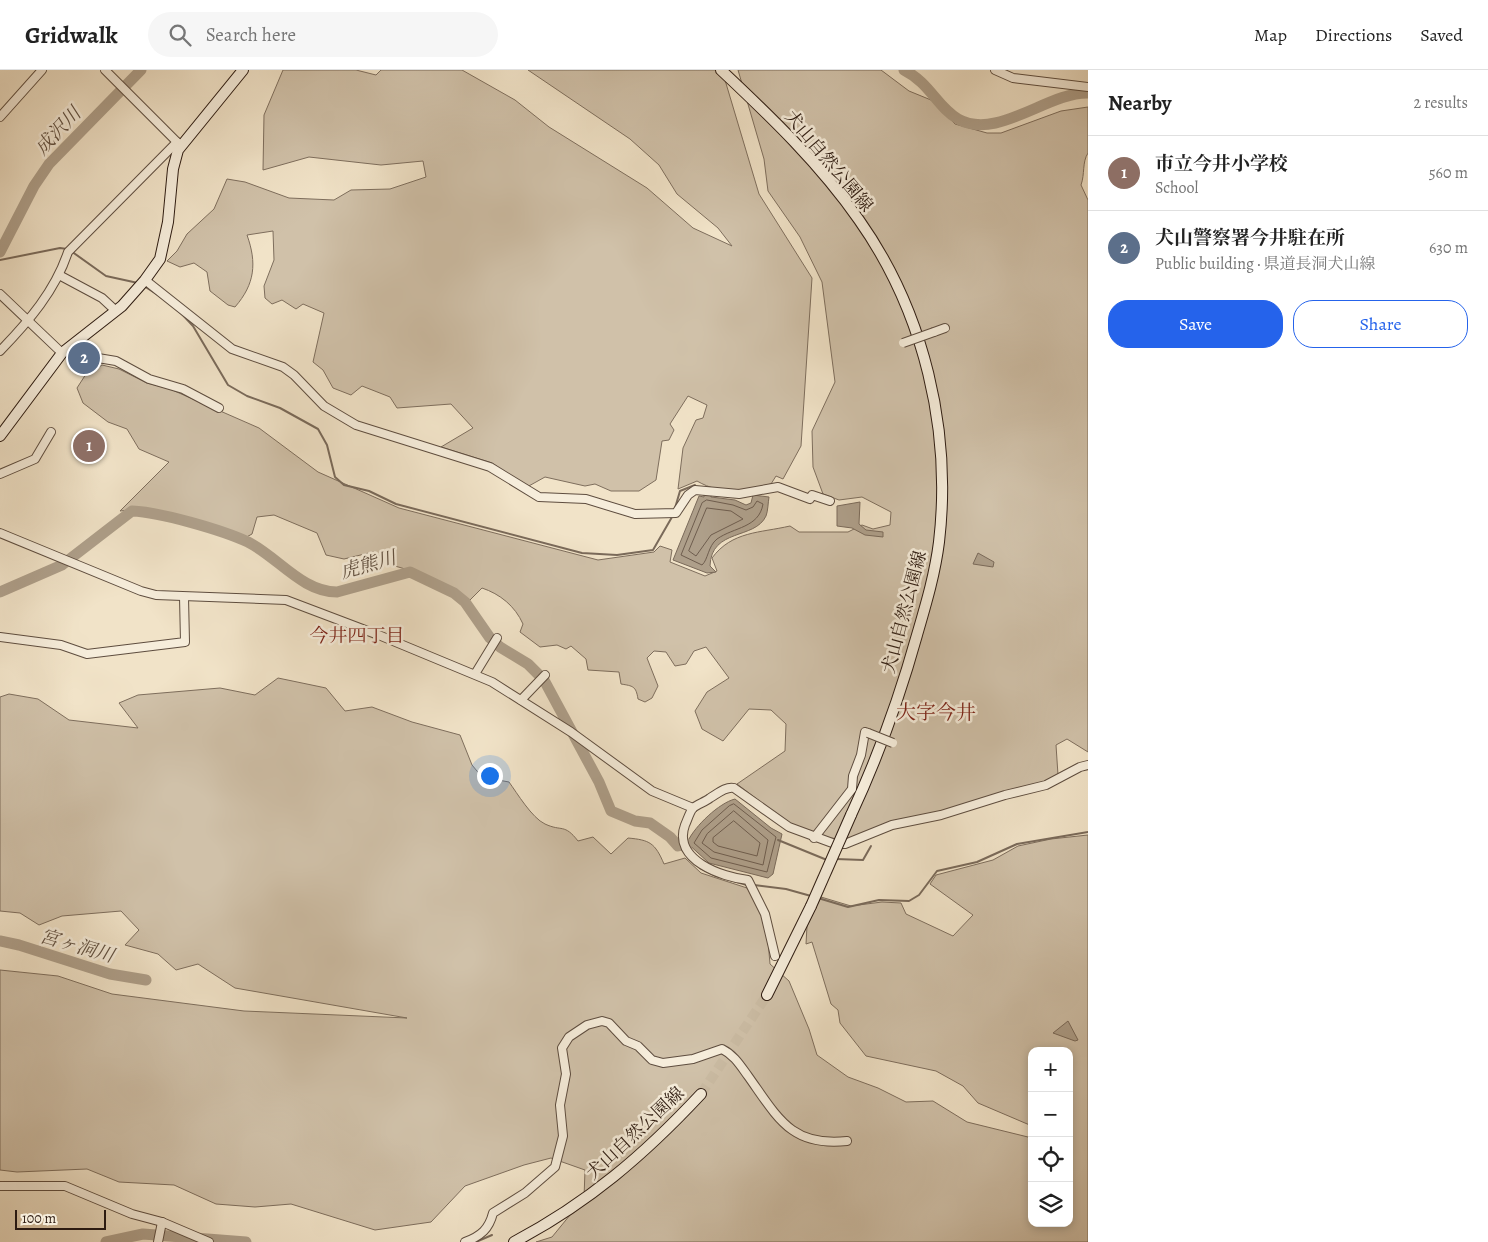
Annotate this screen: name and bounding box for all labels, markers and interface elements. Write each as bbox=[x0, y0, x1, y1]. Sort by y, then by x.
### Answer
search box bbox=[148, 12, 498, 57]
text: Gridwalk bbox=[25, 19, 118, 51]
icon: search bbox=[166, 21, 194, 49]
text: Search here bbox=[206, 22, 296, 48]
text: Map bbox=[1254, 23, 1287, 47]
text: Directions bbox=[1315, 23, 1392, 47]
text: Saved bbox=[1420, 23, 1463, 47]
text: Nearby bbox=[1108, 89, 1171, 117]
text: 2 results bbox=[1413, 92, 1468, 114]
water label: 成沢川 bbox=[29, 100, 88, 161]
street label: 犬山自然公園線 bbox=[779, 105, 879, 217]
text: 市立今井小学校 bbox=[1155, 151, 1288, 177]
text: 1 bbox=[1121, 162, 1127, 184]
text: 560 m bbox=[1429, 162, 1468, 184]
text: School bbox=[1155, 177, 1198, 199]
text: 犬山警察署今井駐在所 bbox=[1155, 225, 1345, 251]
text: 2 bbox=[1120, 237, 1128, 259]
text: 630 m bbox=[1429, 237, 1468, 259]
text: Public building · 県道長洞犬山線 bbox=[1155, 253, 1376, 275]
button: Save bbox=[1108, 300, 1283, 348]
button: Share bbox=[1293, 300, 1468, 348]
pin: 2 bbox=[68, 339, 100, 377]
pin: 1 bbox=[73, 427, 105, 465]
water label: 虎熊川 bbox=[337, 544, 401, 585]
street label: 犬山自然公園線 bbox=[876, 548, 932, 676]
district label: 今井四丁目 bbox=[309, 623, 405, 649]
district label: 大字今井 bbox=[896, 699, 976, 726]
your location bbox=[477, 763, 503, 789]
water label: 宮ヶ洞川 bbox=[37, 923, 119, 970]
map controls bbox=[1028, 1047, 1073, 1227]
button: + bbox=[1028, 1047, 1073, 1092]
street label: 犬山自然公園線 bbox=[581, 1081, 689, 1185]
button: − bbox=[1028, 1092, 1073, 1137]
button: locate bbox=[1028, 1137, 1073, 1182]
button: layers bbox=[1028, 1182, 1073, 1227]
scale bar bbox=[15, 1207, 106, 1230]
text: 100 m bbox=[22, 1209, 56, 1228]

